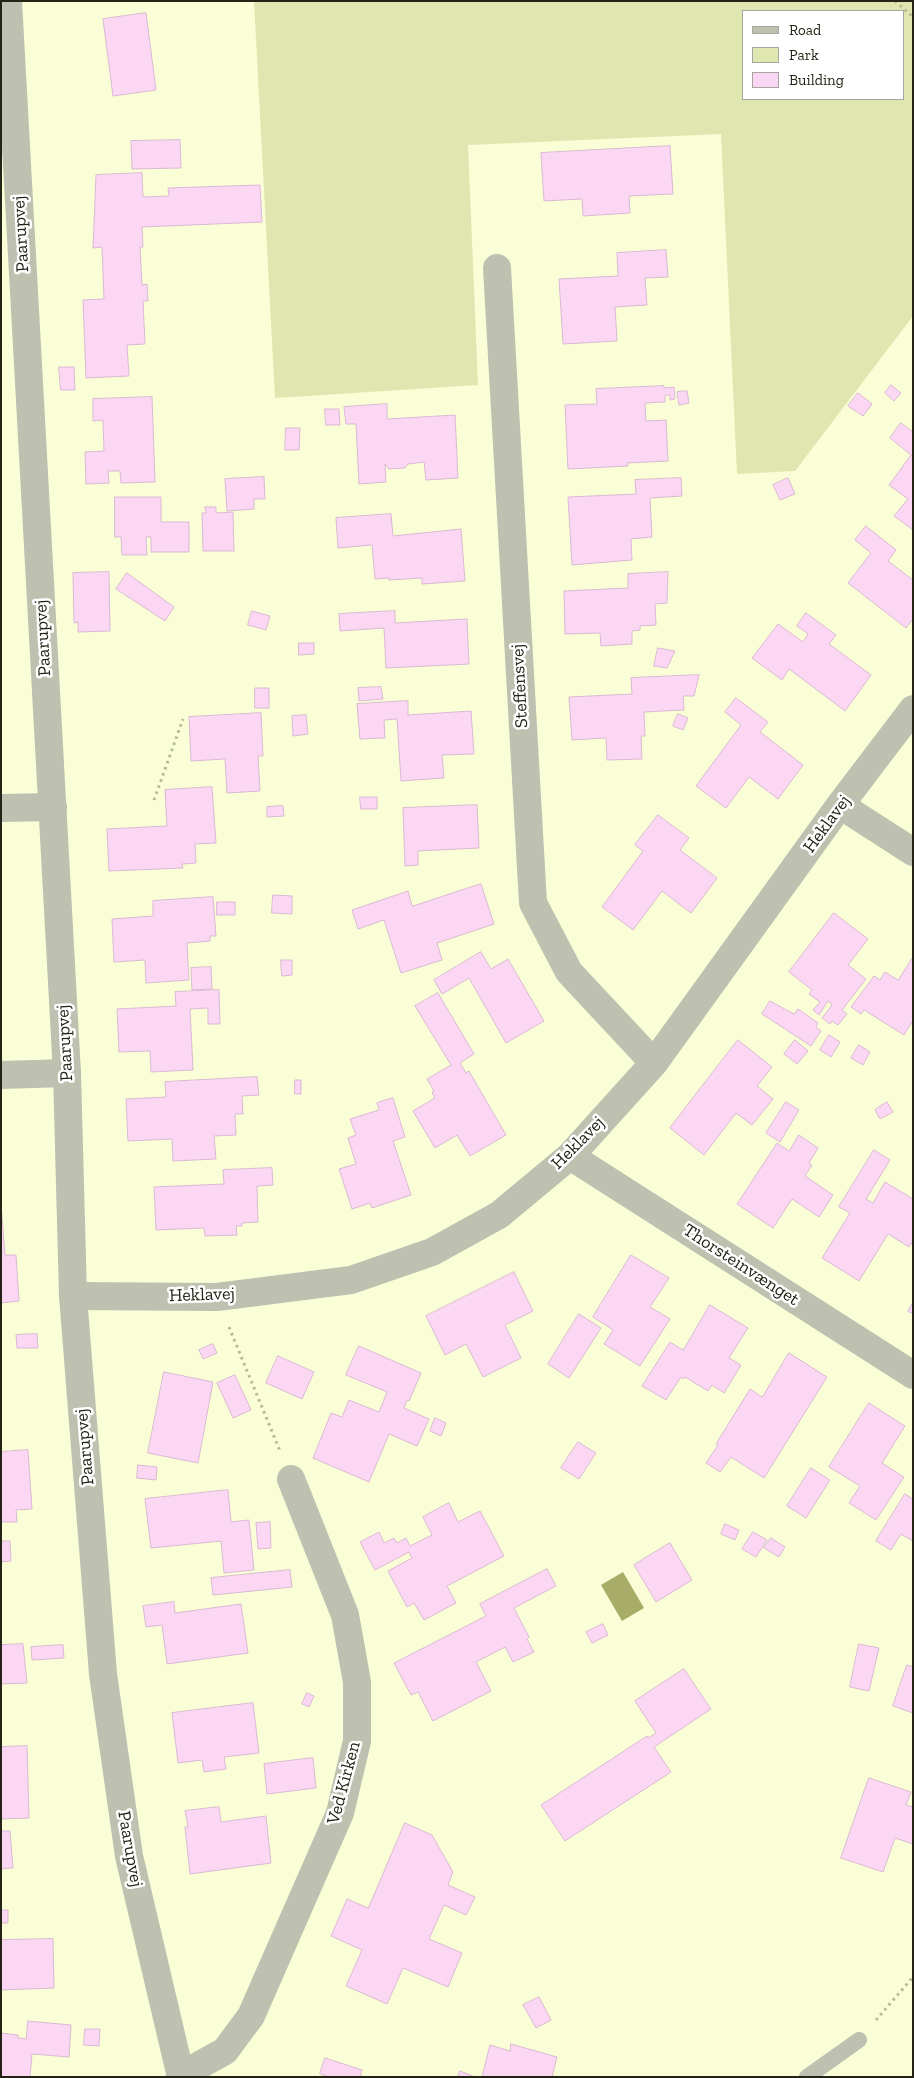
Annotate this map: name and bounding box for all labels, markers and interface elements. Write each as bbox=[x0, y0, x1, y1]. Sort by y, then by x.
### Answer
legend bbox=[742, 10, 904, 100]
text: Road bbox=[789, 21, 821, 39]
text: Park bbox=[789, 46, 819, 64]
text: Building bbox=[789, 71, 844, 89]
street label: Paarupvej bbox=[8, 195, 34, 273]
street label: Paarupvej bbox=[30, 599, 56, 677]
street label: Steffensvej bbox=[507, 643, 533, 729]
street label: Heklavej bbox=[799, 791, 855, 857]
street label: Paarupvej bbox=[52, 1004, 78, 1082]
street label: Heklavej bbox=[547, 1112, 609, 1174]
street label: Thorsteinvænget bbox=[679, 1219, 803, 1311]
street label: Heklavej bbox=[169, 1283, 235, 1307]
street label: Paarupvej bbox=[71, 1408, 99, 1486]
street label: Ved Kirken bbox=[323, 1739, 365, 1827]
street label: Paarupvej bbox=[113, 1809, 147, 1889]

